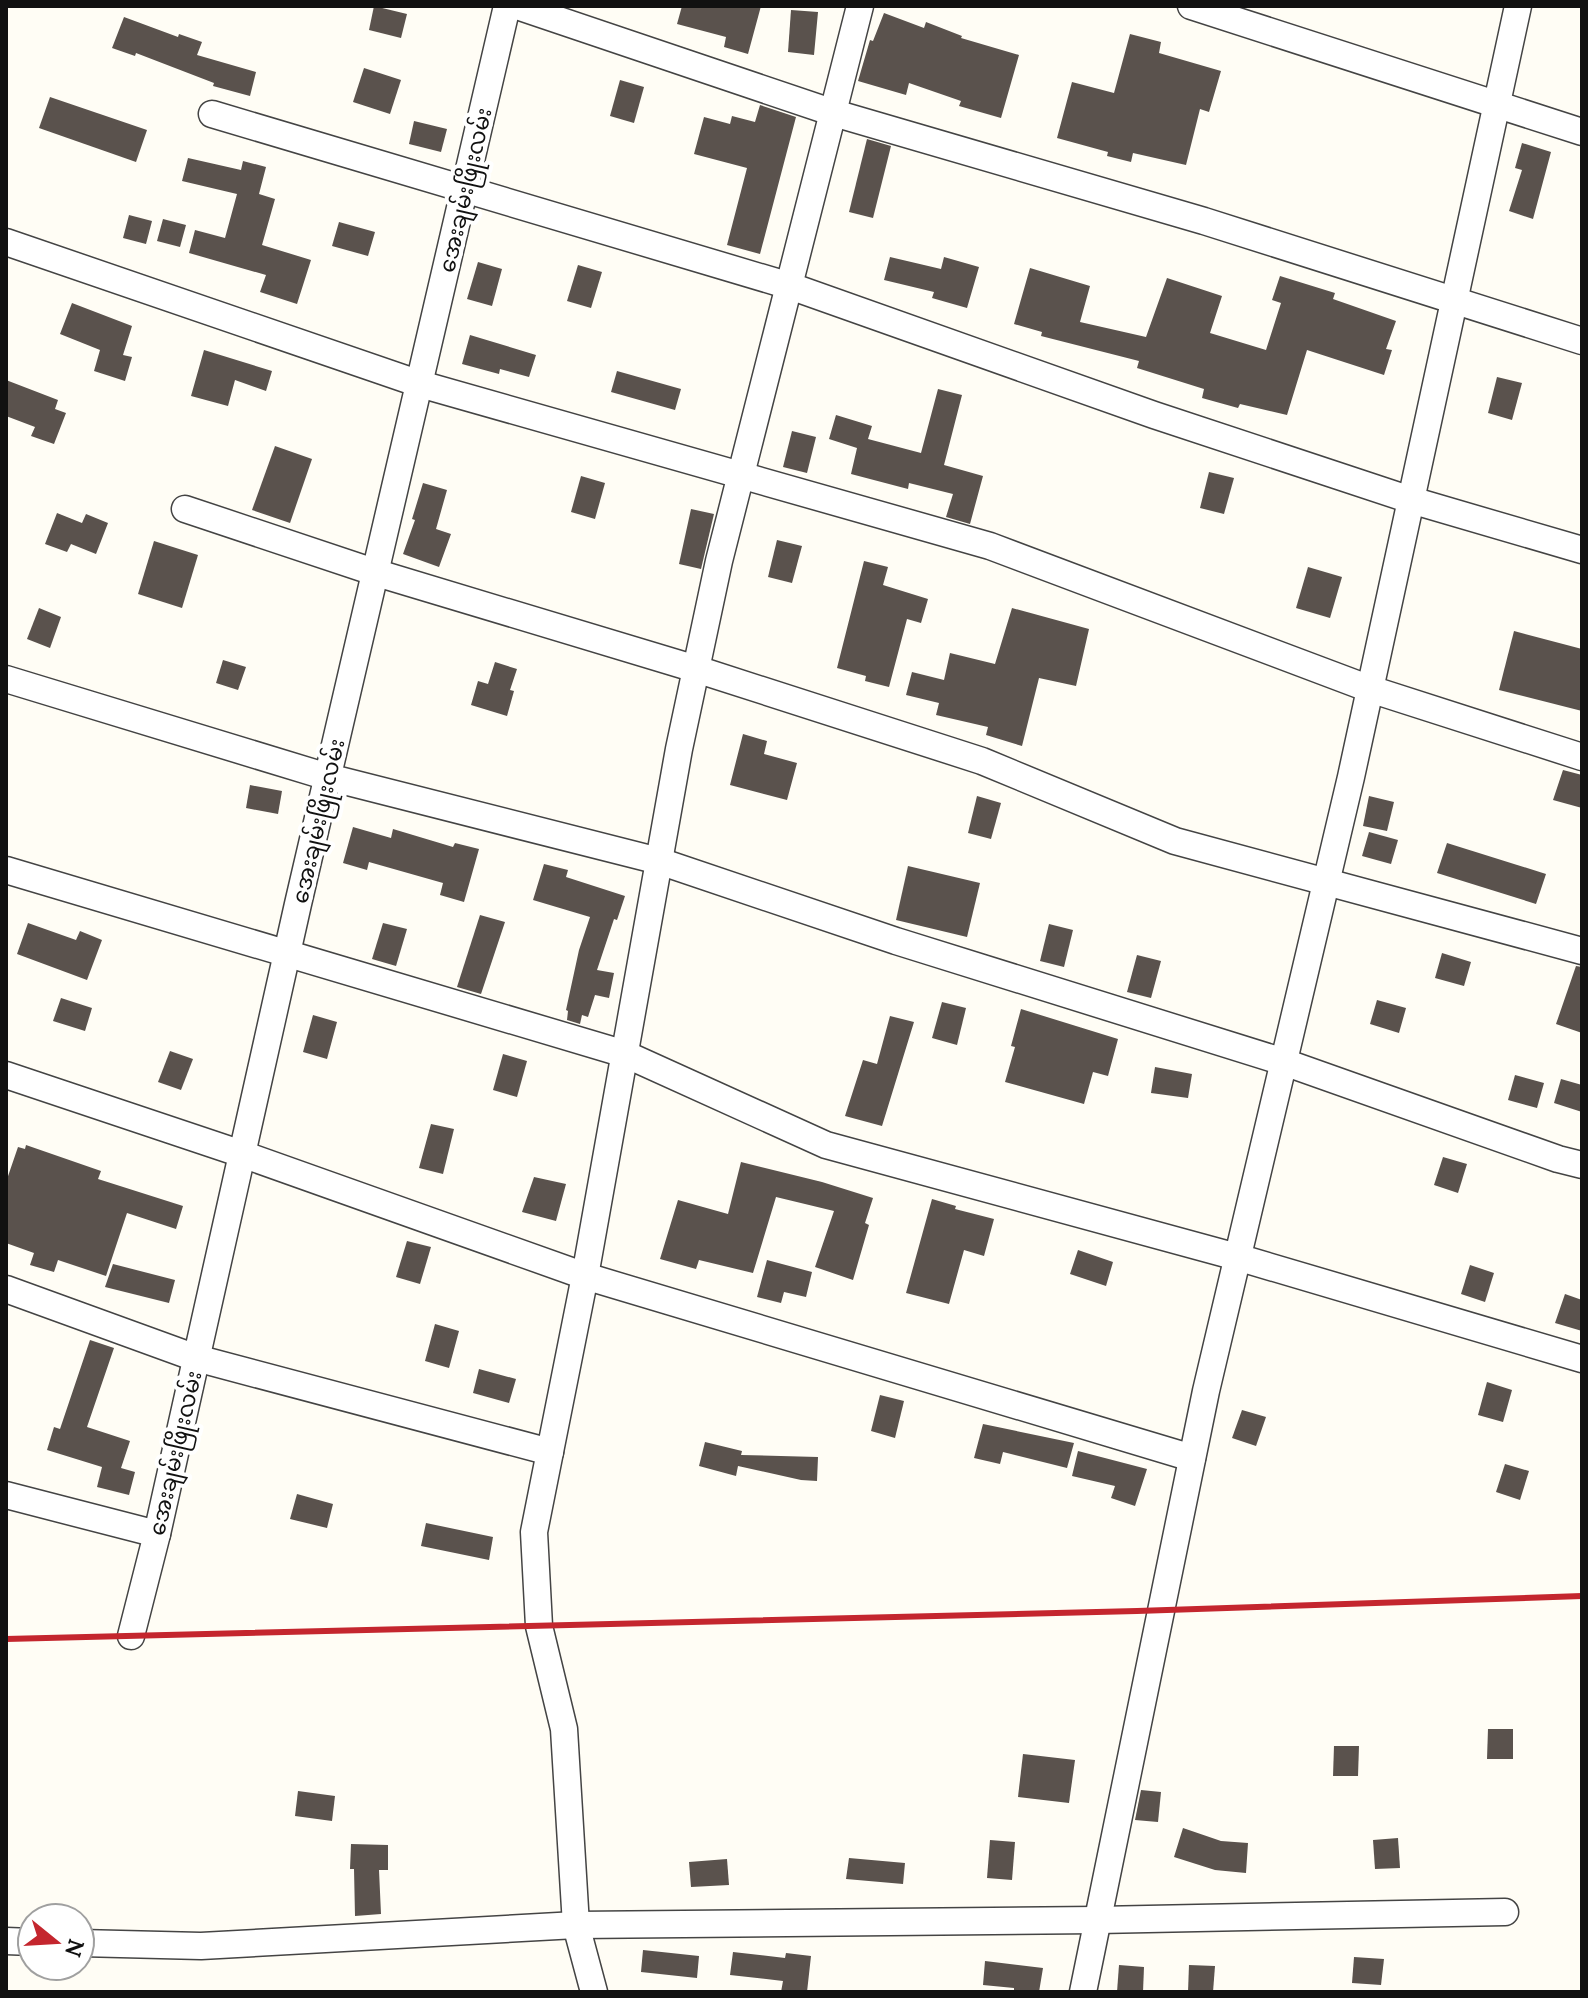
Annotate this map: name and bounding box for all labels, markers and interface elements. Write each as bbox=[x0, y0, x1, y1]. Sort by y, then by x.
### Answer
street label: အေးချမ်းဖြိုးလမ်း bbox=[431, 105, 502, 276]
street label: အေးချမ်းဖြိုးလမ်း bbox=[284, 736, 355, 907]
street label: အေးချမ်းဖြိုးလမ်း bbox=[141, 1368, 212, 1539]
north arrow bbox=[16, 1902, 96, 1982]
text: N bbox=[59, 1936, 91, 1961]

